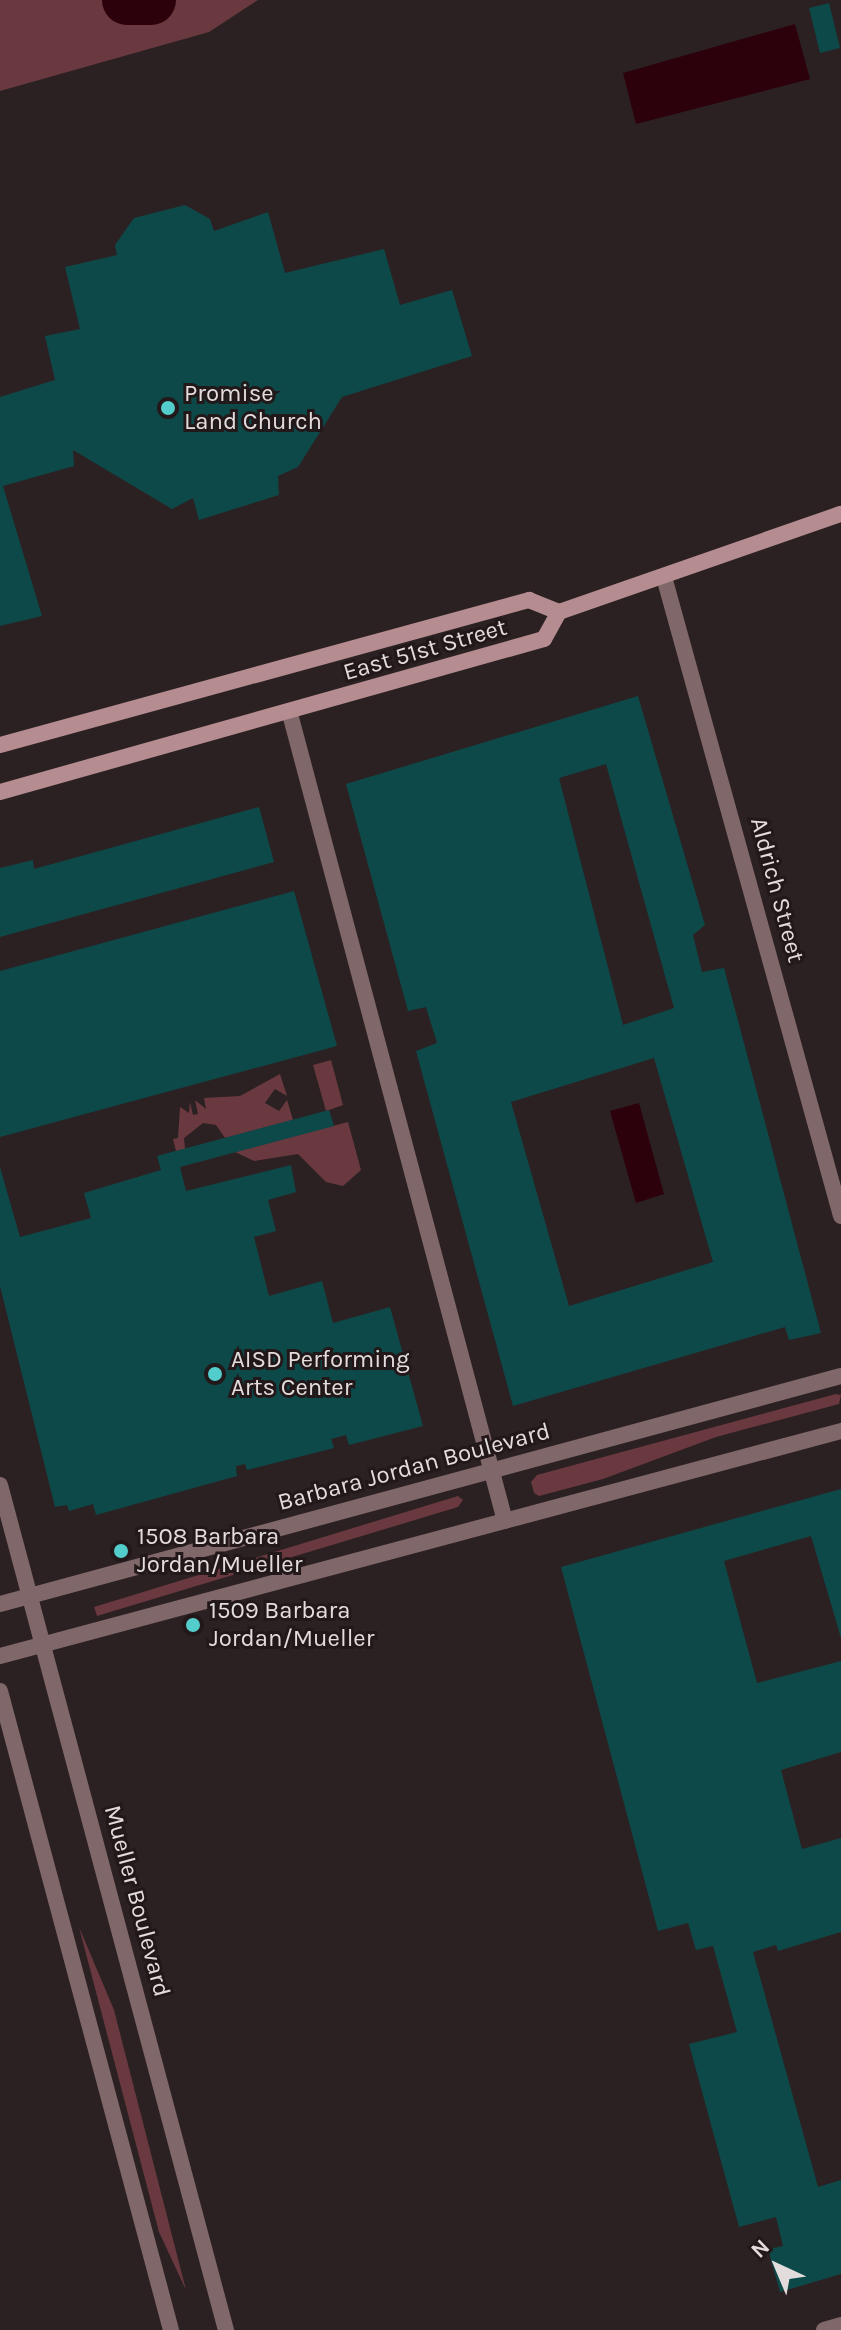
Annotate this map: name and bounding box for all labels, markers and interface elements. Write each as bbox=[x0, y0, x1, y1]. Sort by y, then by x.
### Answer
place label: Promise Land Church bbox=[184, 380, 322, 436]
marker: Promise Land Church bbox=[159, 399, 177, 417]
street label: East 51st Street bbox=[340, 613, 510, 687]
street label: Aldrich Street bbox=[744, 814, 810, 966]
place label: AISD Performing Arts Center bbox=[231, 1346, 409, 1402]
marker: AISD Performing Arts Center bbox=[206, 1365, 224, 1383]
street label: Barbara Jordan Boulevard bbox=[275, 1417, 553, 1517]
place label: 1508 Barbara Jordan/Mueller bbox=[137, 1523, 302, 1579]
marker: 1508 Barbara Jordan/Mueller bbox=[112, 1542, 130, 1560]
place label: 1509 Barbara Jordan/Mueller bbox=[209, 1597, 374, 1653]
marker: 1509 Barbara Jordan/Mueller bbox=[184, 1616, 202, 1634]
street label: Mueller Boulevard bbox=[98, 1802, 176, 2000]
north arrow bbox=[737, 2226, 817, 2306]
text: N bbox=[746, 2234, 775, 2264]

